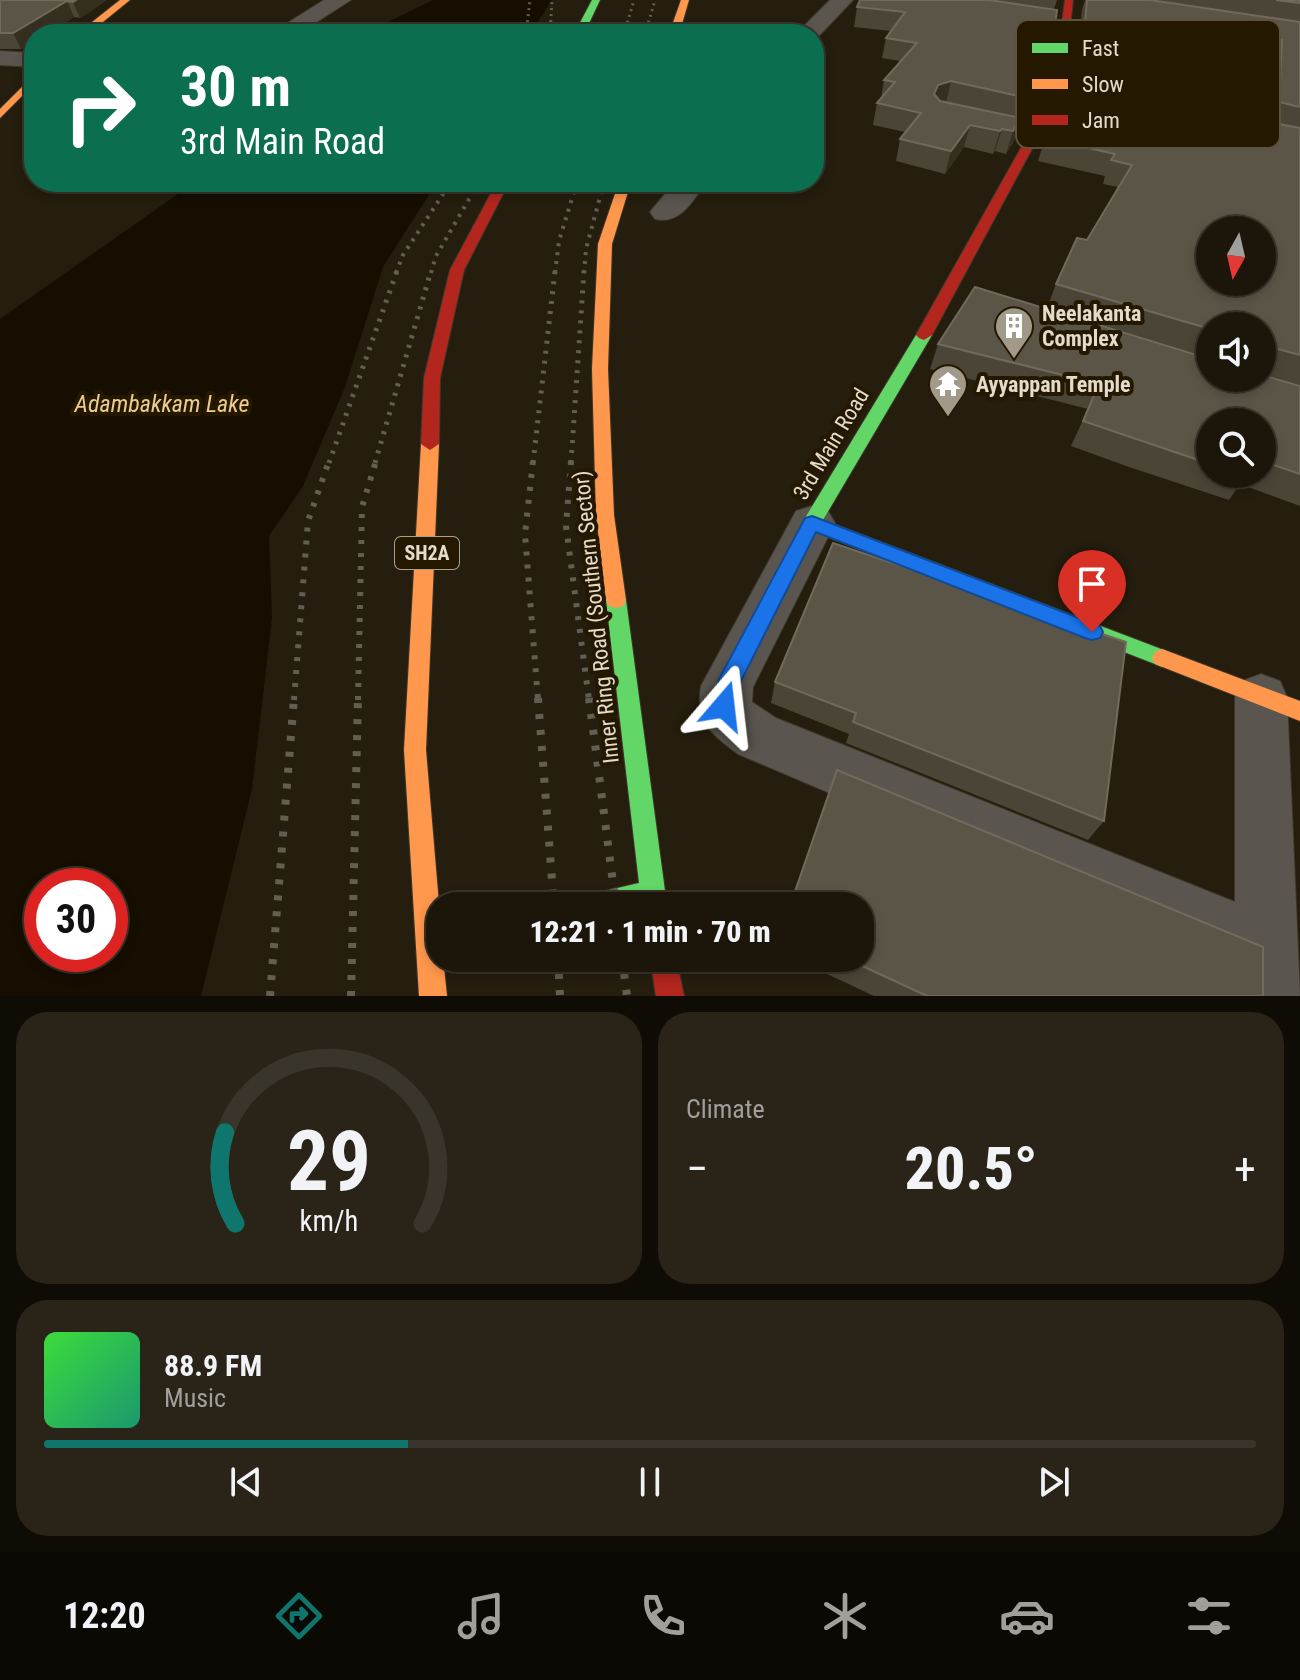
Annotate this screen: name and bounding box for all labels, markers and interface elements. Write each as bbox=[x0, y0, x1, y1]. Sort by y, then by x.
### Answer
legend bbox=[1016, 20, 1280, 148]
text: Fast bbox=[1082, 36, 1119, 61]
text: 30 m bbox=[180, 54, 291, 120]
icon: right bbox=[48, 56, 152, 160]
text: Slow bbox=[1082, 72, 1124, 97]
text: Jam bbox=[1082, 108, 1120, 133]
text: 3rd Main Road bbox=[180, 121, 385, 163]
north arrow bbox=[1196, 216, 1276, 296]
map controls bbox=[1196, 216, 1276, 488]
place label: Neelakanta Complex bbox=[1042, 301, 1141, 351]
building icon: Neelakanta Complex bbox=[993, 305, 1035, 360]
button: sound bbox=[1196, 312, 1276, 392]
temple icon: Ayyappan Temple bbox=[927, 363, 969, 418]
place label: Ayyappan Temple bbox=[976, 372, 1131, 397]
street label: 3rd Main Road bbox=[788, 384, 874, 504]
water label: Adambakkam Lake bbox=[74, 390, 250, 418]
button: search bbox=[1196, 408, 1276, 488]
street label: Inner Ring Road (Southern Sector) bbox=[568, 469, 625, 765]
road number: SH2A bbox=[395, 537, 459, 569]
pin bbox=[1058, 550, 1126, 632]
icon: arrive bbox=[1070, 562, 1114, 606]
position arrow bbox=[682, 664, 766, 748]
speed limit sign: 30 bbox=[24, 868, 128, 972]
text: 12:21 · 1 min · 70 m bbox=[529, 914, 771, 949]
text: Climate bbox=[686, 1094, 765, 1124]
text: 29 bbox=[287, 1113, 371, 1210]
text: 20.5° bbox=[905, 1133, 1038, 1204]
text: − bbox=[686, 1143, 708, 1195]
text: + bbox=[1234, 1143, 1256, 1195]
text: km/h bbox=[300, 1204, 358, 1238]
text: 88.9 FM bbox=[164, 1348, 262, 1383]
text: Music bbox=[164, 1383, 226, 1413]
icon: previous bbox=[224, 1460, 268, 1504]
icon: pause bbox=[628, 1460, 672, 1504]
icon: next bbox=[1032, 1460, 1076, 1504]
icon: directions bbox=[271, 1588, 327, 1644]
icon: music bbox=[453, 1588, 509, 1644]
icon: phone bbox=[635, 1588, 691, 1644]
icon: climate bbox=[817, 1588, 873, 1644]
icon: car bbox=[999, 1588, 1055, 1644]
icon: filters bbox=[1181, 1588, 1237, 1644]
text: 12:20 bbox=[63, 1595, 146, 1637]

